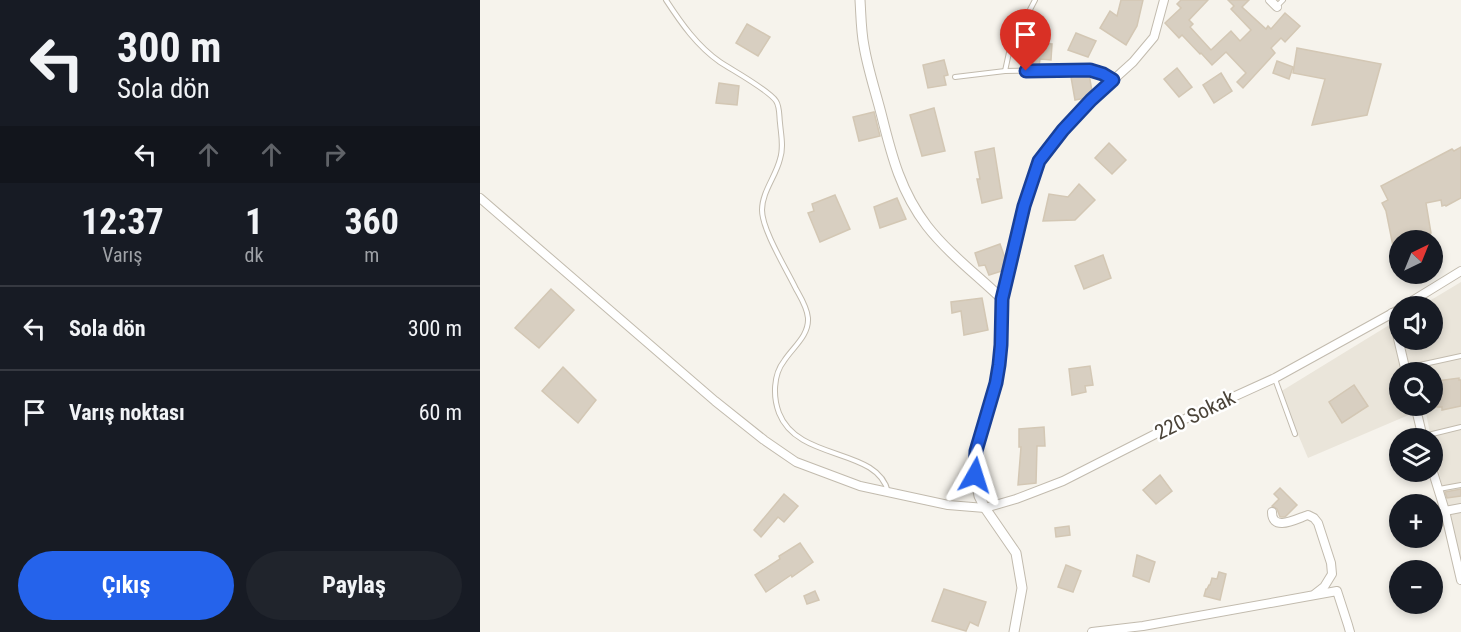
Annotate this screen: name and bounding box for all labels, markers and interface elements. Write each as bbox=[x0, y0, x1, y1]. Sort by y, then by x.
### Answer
pin bbox=[1000, 9, 1051, 71]
icon: arrive bbox=[1009, 18, 1042, 51]
text: 300 m bbox=[117, 23, 222, 72]
icon: left bbox=[18, 24, 96, 102]
text: Sola dön bbox=[117, 73, 210, 105]
icon: left bbox=[129, 138, 162, 171]
icon: ahead bbox=[192, 138, 225, 171]
icon: ahead bbox=[255, 138, 288, 171]
icon: right bbox=[318, 138, 351, 171]
text: 12:37 bbox=[81, 201, 164, 243]
text: 1 bbox=[245, 201, 263, 243]
text: 360 bbox=[344, 201, 399, 243]
north arrow bbox=[1389, 230, 1443, 284]
map controls bbox=[1389, 230, 1443, 614]
text: Varış bbox=[102, 243, 142, 267]
text: dk bbox=[245, 243, 263, 267]
text: m bbox=[364, 243, 379, 267]
button: sound bbox=[1389, 296, 1443, 350]
icon: left bbox=[18, 312, 51, 345]
text: Sola dön bbox=[69, 316, 145, 341]
text: 300 m bbox=[408, 316, 462, 341]
button: search bbox=[1389, 362, 1443, 416]
street label: 220 Sokak bbox=[1151, 385, 1240, 445]
icon: arrive bbox=[18, 396, 51, 429]
text: Varış noktası bbox=[69, 400, 185, 425]
text: 60 m bbox=[419, 400, 462, 425]
button: layers bbox=[1389, 428, 1443, 482]
position arrow bbox=[943, 443, 1007, 507]
button: + bbox=[1389, 494, 1443, 548]
button: Çıkış bbox=[18, 551, 234, 620]
button: Paylaş bbox=[246, 551, 462, 620]
button: − bbox=[1389, 560, 1443, 614]

